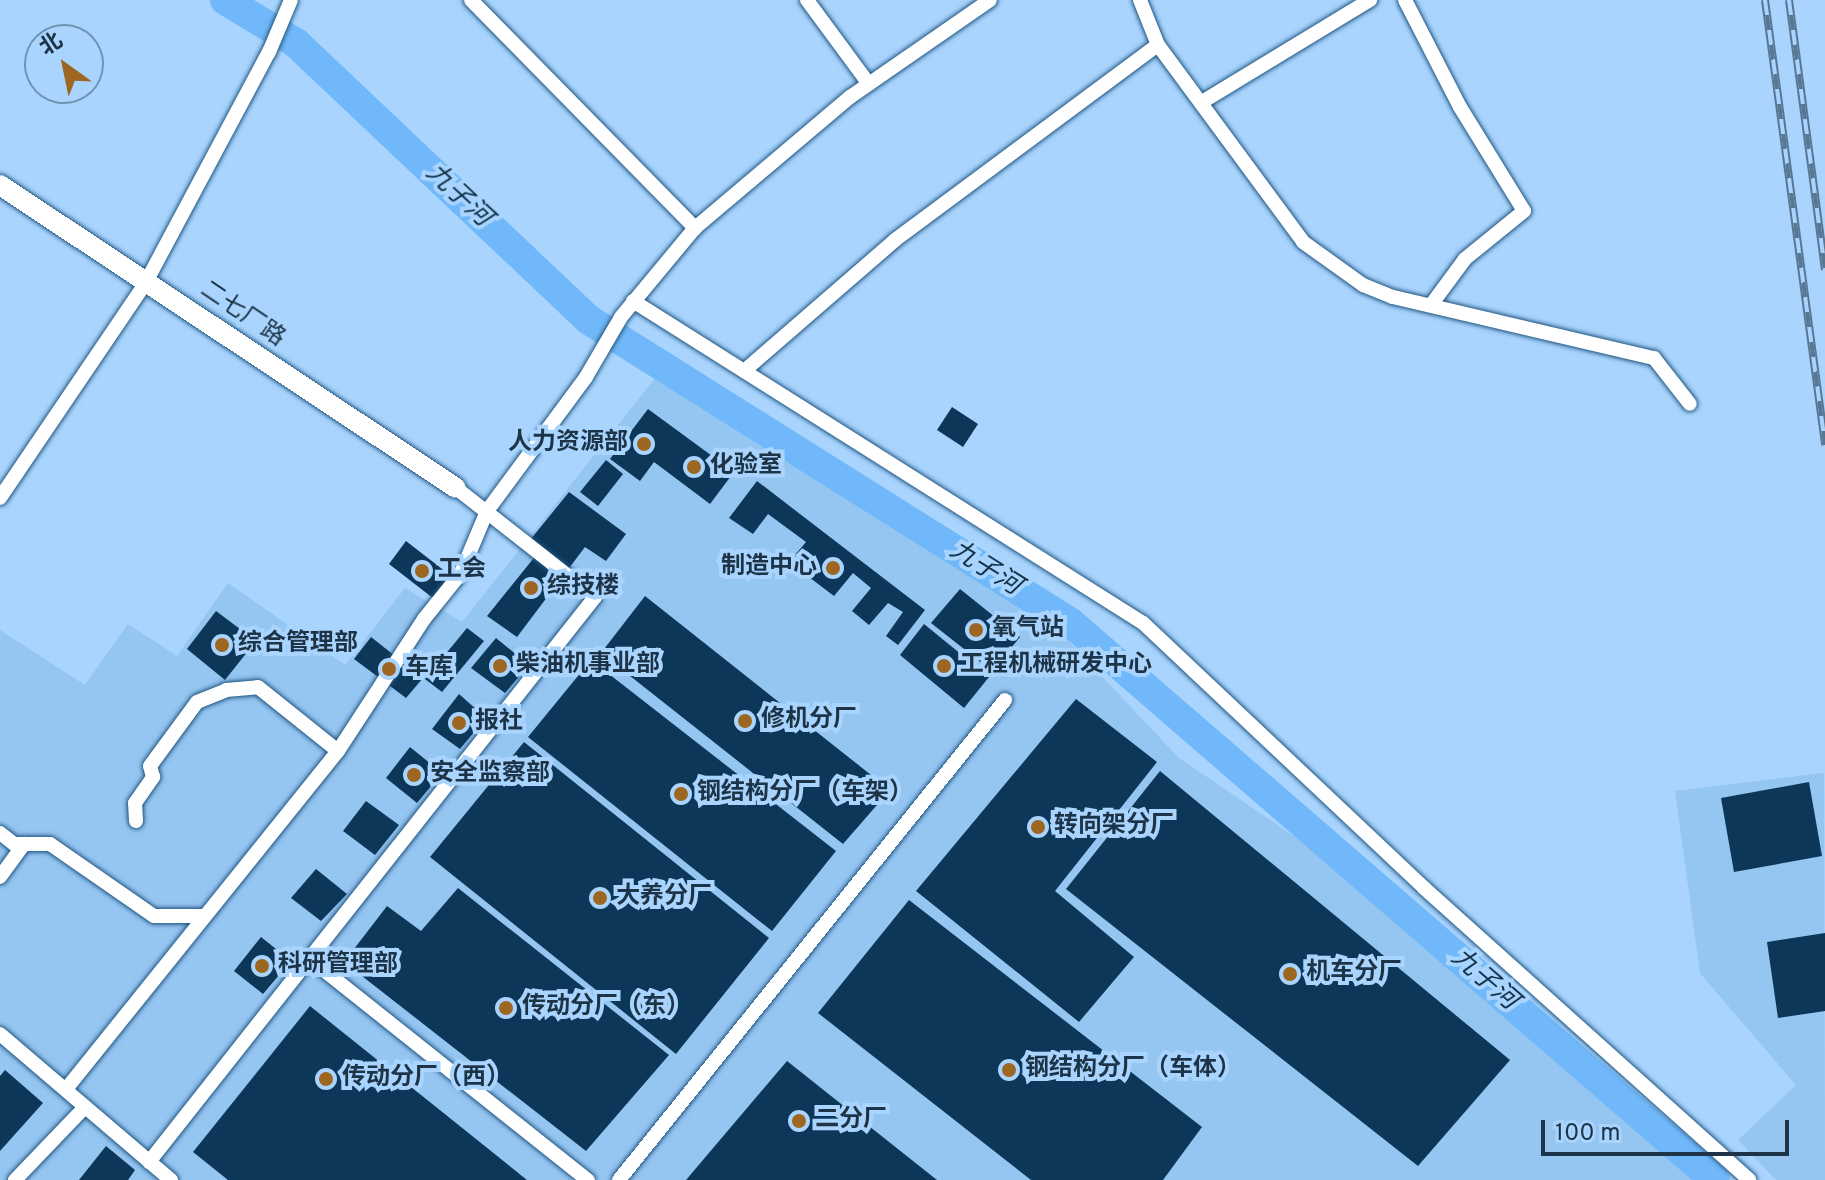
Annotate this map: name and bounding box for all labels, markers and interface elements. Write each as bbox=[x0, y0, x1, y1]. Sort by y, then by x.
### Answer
north arrow bbox=[24, 24, 104, 104]
text: 北 bbox=[35, 28, 68, 62]
water label: 九子河 bbox=[419, 158, 497, 234]
street label: 二七厂路 bbox=[194, 276, 290, 354]
place label: 人力资源部 bbox=[508, 430, 628, 458]
marker: 人力资源部 bbox=[635, 435, 653, 453]
place label: 化验室 bbox=[710, 453, 782, 481]
marker: 化验室 bbox=[685, 458, 703, 476]
water label: 九子河 bbox=[944, 535, 1026, 603]
place label: 制造中心 bbox=[721, 554, 817, 582]
place label: 工会 bbox=[438, 557, 486, 585]
marker: 制造中心 bbox=[824, 559, 842, 577]
marker: 工会 bbox=[413, 562, 431, 580]
place label: 综技楼 bbox=[547, 574, 619, 602]
marker: 综技楼 bbox=[522, 579, 540, 597]
place label: 氧气站 bbox=[992, 616, 1064, 644]
marker: 氧气站 bbox=[967, 621, 985, 639]
place label: 综合管理部 bbox=[238, 631, 358, 659]
marker: 综合管理部 bbox=[213, 636, 231, 654]
place label: 柴油机事业部 bbox=[516, 652, 660, 680]
place label: 工程机械研发中心 bbox=[960, 652, 1152, 680]
place label: 车库 bbox=[405, 655, 453, 683]
marker: 柴油机事业部 bbox=[491, 657, 509, 675]
marker: 工程机械研发中心 bbox=[935, 657, 953, 675]
marker: 车库 bbox=[380, 660, 398, 678]
place label: 修机分厂 bbox=[761, 707, 857, 735]
place label: 报社 bbox=[475, 709, 523, 737]
marker: 修机分厂 bbox=[736, 712, 754, 730]
marker: 报社 bbox=[450, 714, 468, 732]
place label: 安全监察部 bbox=[430, 761, 550, 789]
marker: 安全监察部 bbox=[405, 766, 423, 784]
place label: 钢结构分厂（车架） bbox=[697, 780, 913, 808]
marker: 钢结构分厂（车架） bbox=[672, 785, 690, 803]
place label: 转向架分厂 bbox=[1054, 813, 1174, 841]
marker: 转向架分厂 bbox=[1029, 818, 1047, 836]
place label: 大养分厂 bbox=[616, 884, 712, 912]
marker: 大养分厂 bbox=[591, 889, 609, 907]
water label: 九子河 bbox=[1444, 943, 1524, 1017]
place label: 科研管理部 bbox=[278, 952, 398, 980]
marker: 科研管理部 bbox=[253, 957, 271, 975]
place label: 机车分厂 bbox=[1306, 960, 1402, 988]
marker: 机车分厂 bbox=[1281, 965, 1299, 983]
place label: 传动分厂（东） bbox=[522, 994, 690, 1022]
marker: 传动分厂（东） bbox=[497, 999, 515, 1017]
place label: 钢结构分厂（车体） bbox=[1025, 1056, 1241, 1084]
marker: 钢结构分厂（车体） bbox=[1000, 1061, 1018, 1079]
place label: 传动分厂（西） bbox=[342, 1065, 510, 1093]
marker: 传动分厂（西） bbox=[317, 1070, 335, 1088]
scale bar bbox=[1545, 1104, 1793, 1154]
place label: 二分厂 bbox=[815, 1107, 887, 1135]
marker: 二分厂 bbox=[790, 1112, 808, 1130]
text: 100 m bbox=[1555, 1119, 1621, 1149]

